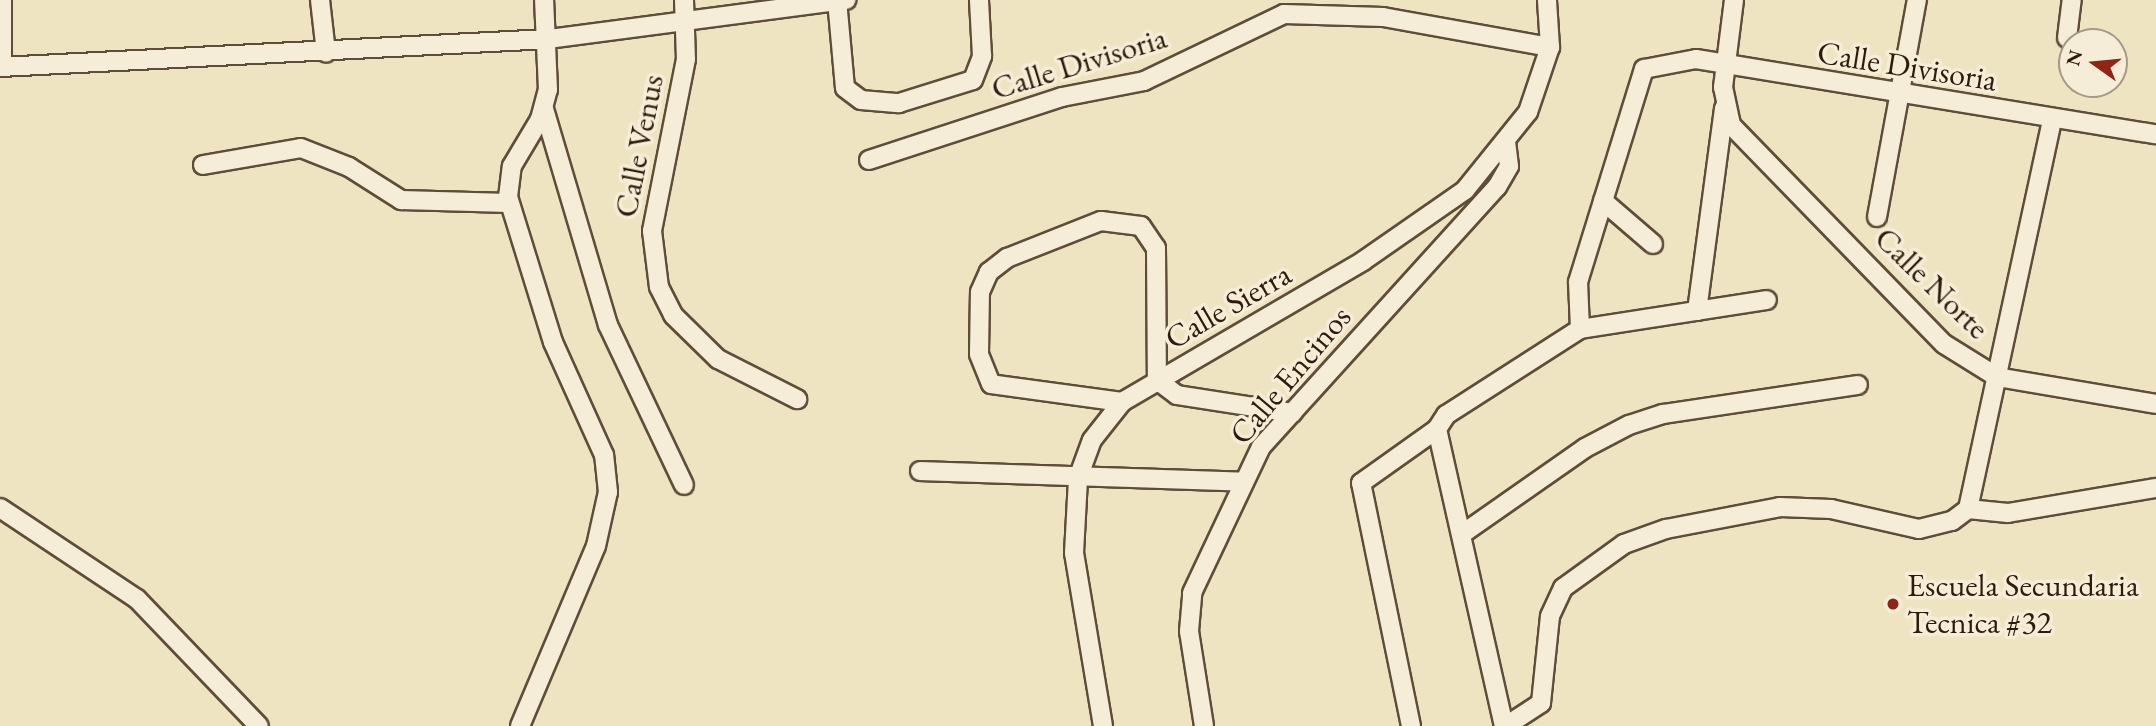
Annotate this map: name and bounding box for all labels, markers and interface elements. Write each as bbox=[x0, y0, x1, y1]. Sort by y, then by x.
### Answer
street label: Calle Divisoria bbox=[987, 18, 1171, 108]
north arrow bbox=[2058, 28, 2128, 98]
street label: Calle Divisoria bbox=[1815, 33, 1999, 99]
text: N bbox=[2060, 47, 2088, 69]
street label: Calle Venus bbox=[606, 71, 672, 221]
street label: Calle Norte bbox=[1867, 219, 1997, 347]
street label: Calle Sierra bbox=[1158, 255, 1298, 357]
street label: Calle Encinos bbox=[1221, 298, 1359, 452]
place label: Escuela Secundaria Tecnica #32 bbox=[1907, 567, 2139, 642]
marker: Escuela Secundaria Tecnica #32 bbox=[1885, 596, 1901, 612]

